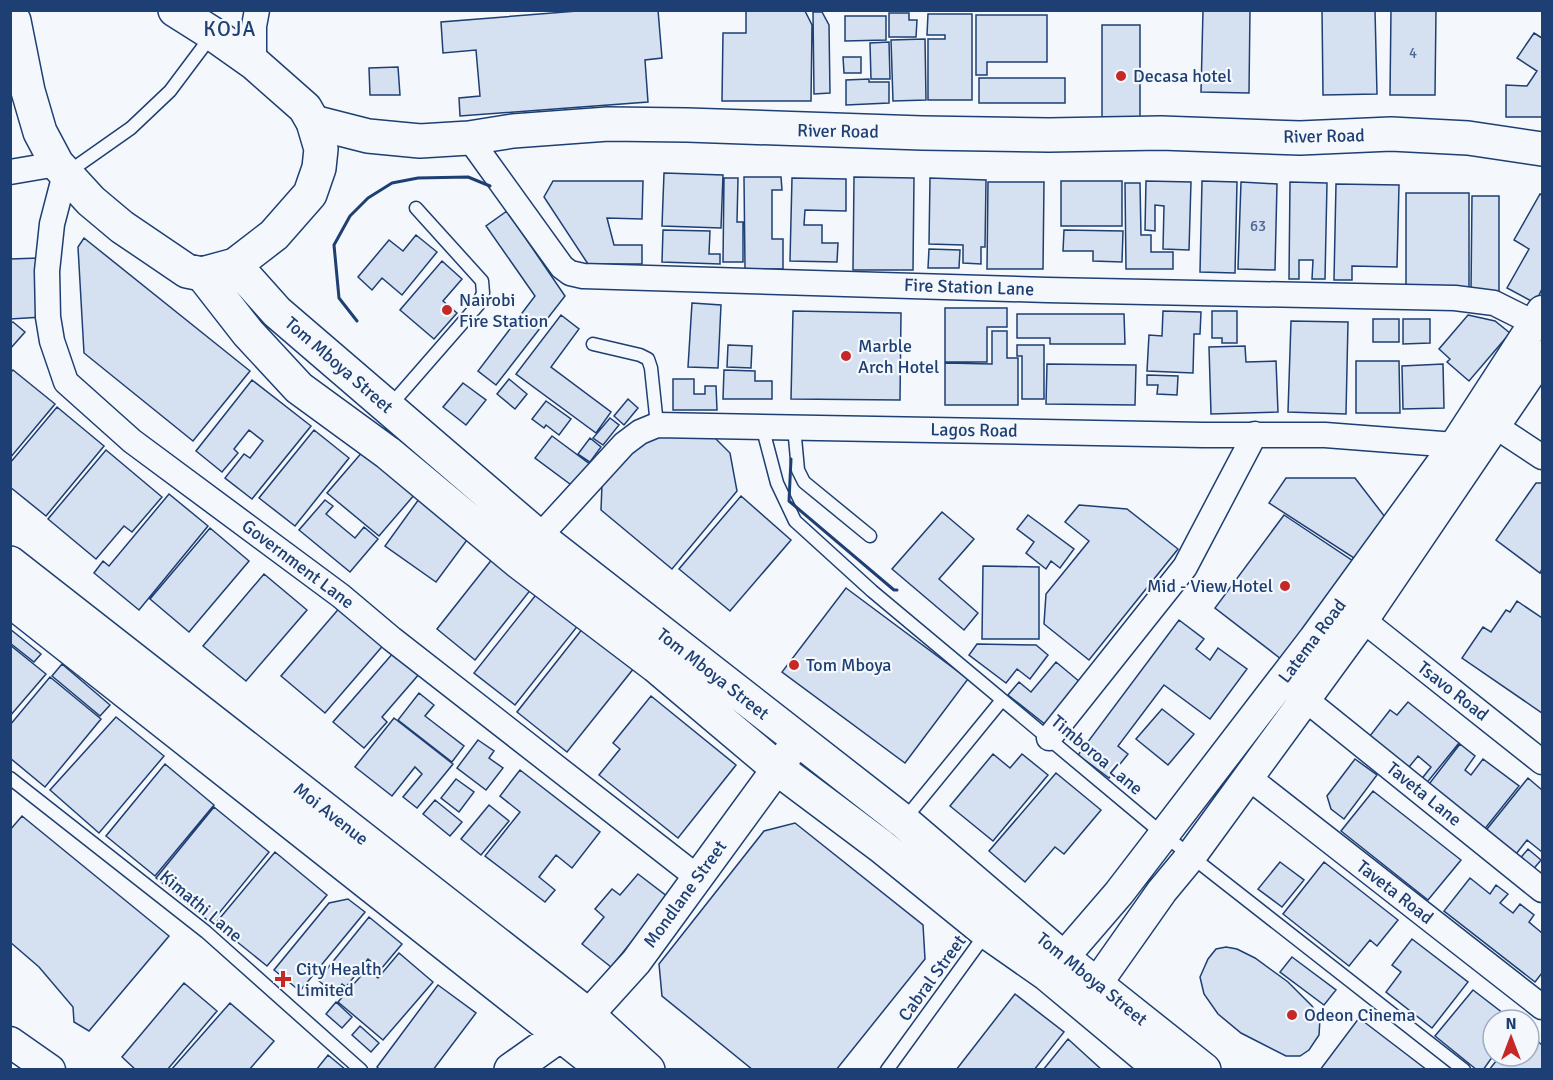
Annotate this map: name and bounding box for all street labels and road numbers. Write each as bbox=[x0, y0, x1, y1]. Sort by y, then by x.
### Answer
street label: River Road bbox=[797, 119, 879, 143]
street label: River Road bbox=[1283, 124, 1365, 148]
street label: Fire Station Lane bbox=[903, 274, 1035, 300]
street label: Tom Mboya Street bbox=[280, 312, 398, 418]
street label: Lagos Road bbox=[930, 418, 1018, 442]
street label: Government Lane bbox=[238, 515, 358, 613]
street label: Latema Road bbox=[1273, 595, 1351, 687]
street label: Tom Mboya Street bbox=[653, 623, 773, 725]
street label: Tsavo Road bbox=[1413, 656, 1493, 726]
street label: Timboroa Lane bbox=[1047, 710, 1147, 800]
street label: Taveta Lane bbox=[1382, 757, 1466, 831]
street label: Moi Avenue bbox=[289, 778, 373, 850]
street label: Mondlane Street bbox=[639, 836, 731, 952]
street label: Taveta Road bbox=[1352, 855, 1438, 929]
street label: Kimathi Lane bbox=[155, 865, 247, 947]
street label: Tom Mboya Street bbox=[1032, 928, 1152, 1030]
street label: Cabral Street bbox=[893, 931, 971, 1025]

